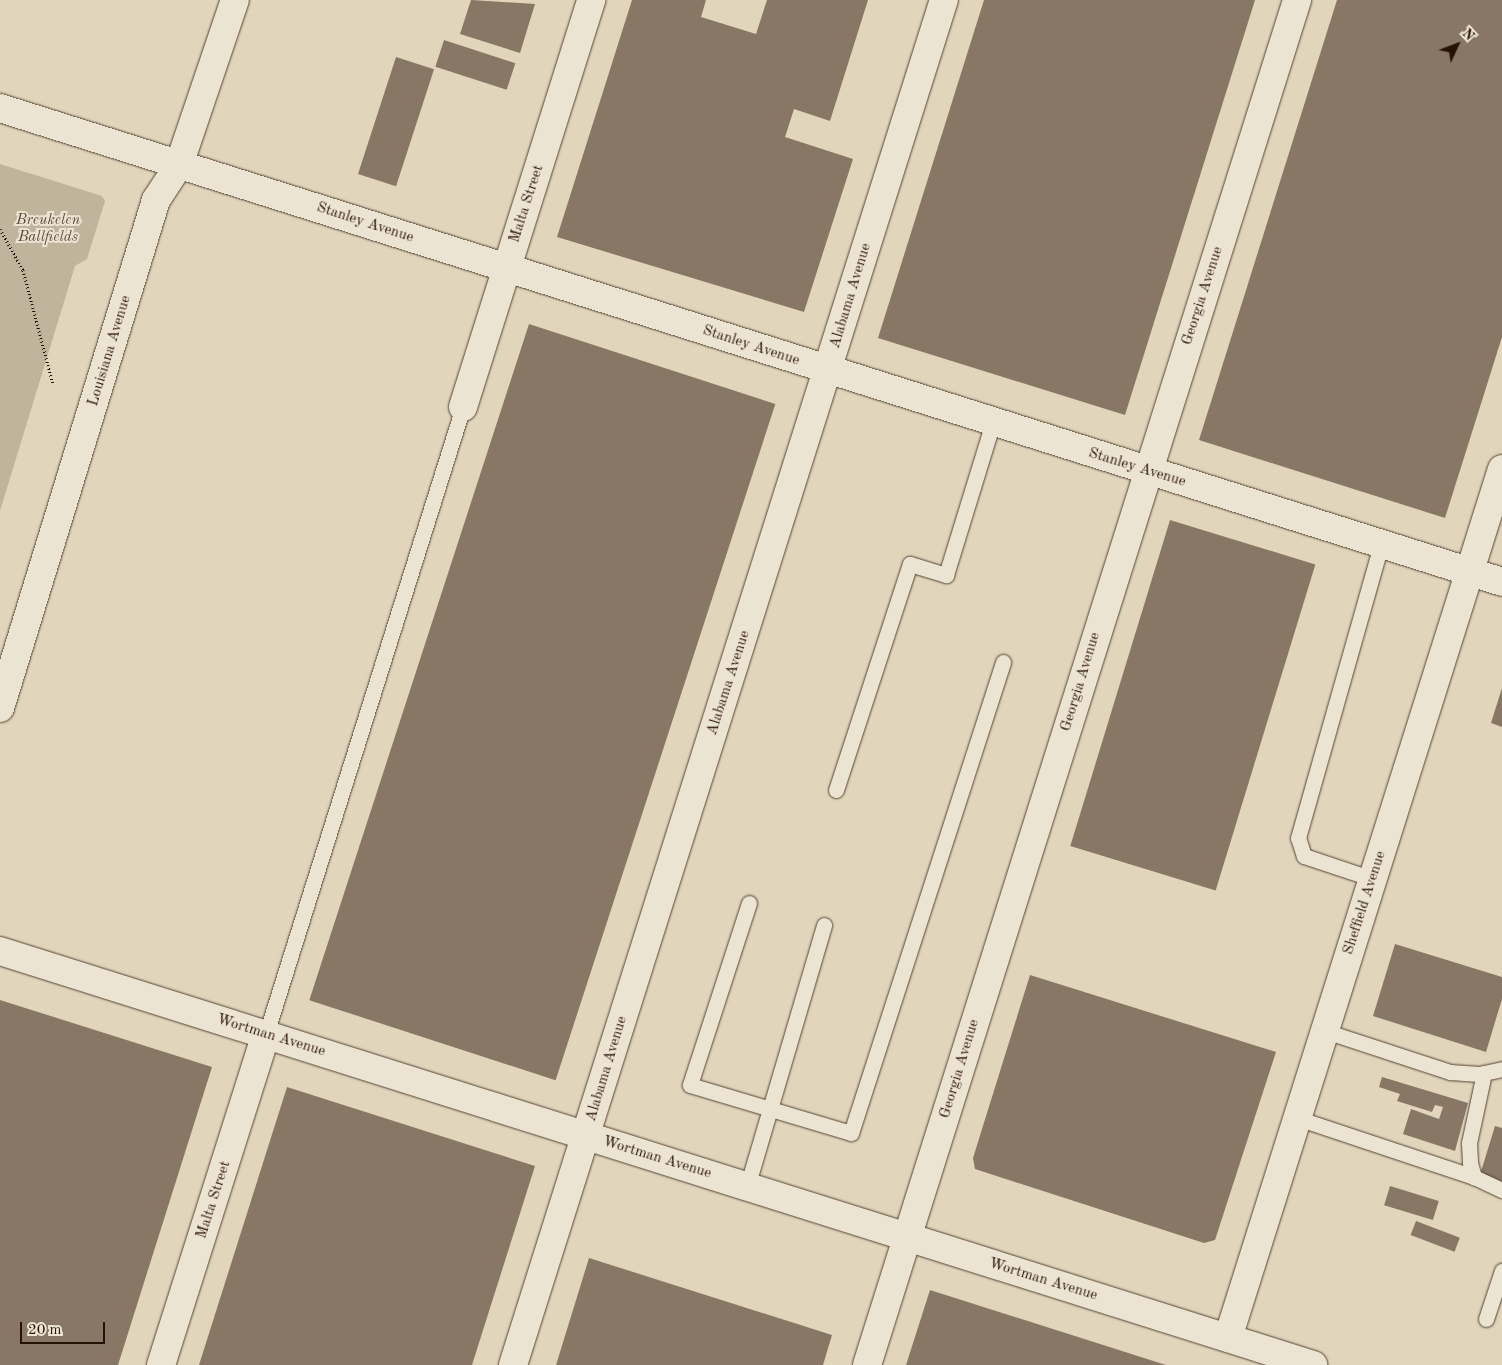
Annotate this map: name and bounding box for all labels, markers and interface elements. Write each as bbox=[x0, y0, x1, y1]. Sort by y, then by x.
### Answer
north arrow bbox=[1432, 20, 1482, 70]
text: N bbox=[1459, 26, 1477, 43]
street label: Malta Street bbox=[506, 163, 548, 245]
street label: Stanley Avenue bbox=[314, 199, 416, 247]
park label: Breukelen Ballfields bbox=[16, 211, 80, 246]
street label: Alabama Avenue bbox=[826, 241, 876, 351]
street label: Georgia Avenue bbox=[1179, 244, 1227, 348]
street label: Louisiana Avenue bbox=[85, 293, 135, 409]
street label: Stanley Avenue bbox=[700, 322, 802, 370]
street label: Stanley Avenue bbox=[1086, 445, 1188, 491]
street label: Alabama Avenue bbox=[704, 628, 754, 738]
street label: Georgia Avenue bbox=[1057, 630, 1105, 734]
street label: Sheffield Avenue bbox=[1340, 849, 1390, 957]
street label: Wortman Avenue bbox=[214, 1011, 328, 1061]
street label: Alabama Avenue bbox=[582, 1014, 632, 1124]
street label: Georgia Avenue bbox=[936, 1017, 984, 1121]
street label: Wortman Avenue bbox=[600, 1133, 714, 1183]
street label: Malta Street bbox=[193, 1159, 235, 1241]
street label: Wortman Avenue bbox=[986, 1255, 1100, 1305]
scale bar bbox=[22, 1312, 108, 1344]
text: 20 m bbox=[28, 1323, 62, 1338]

